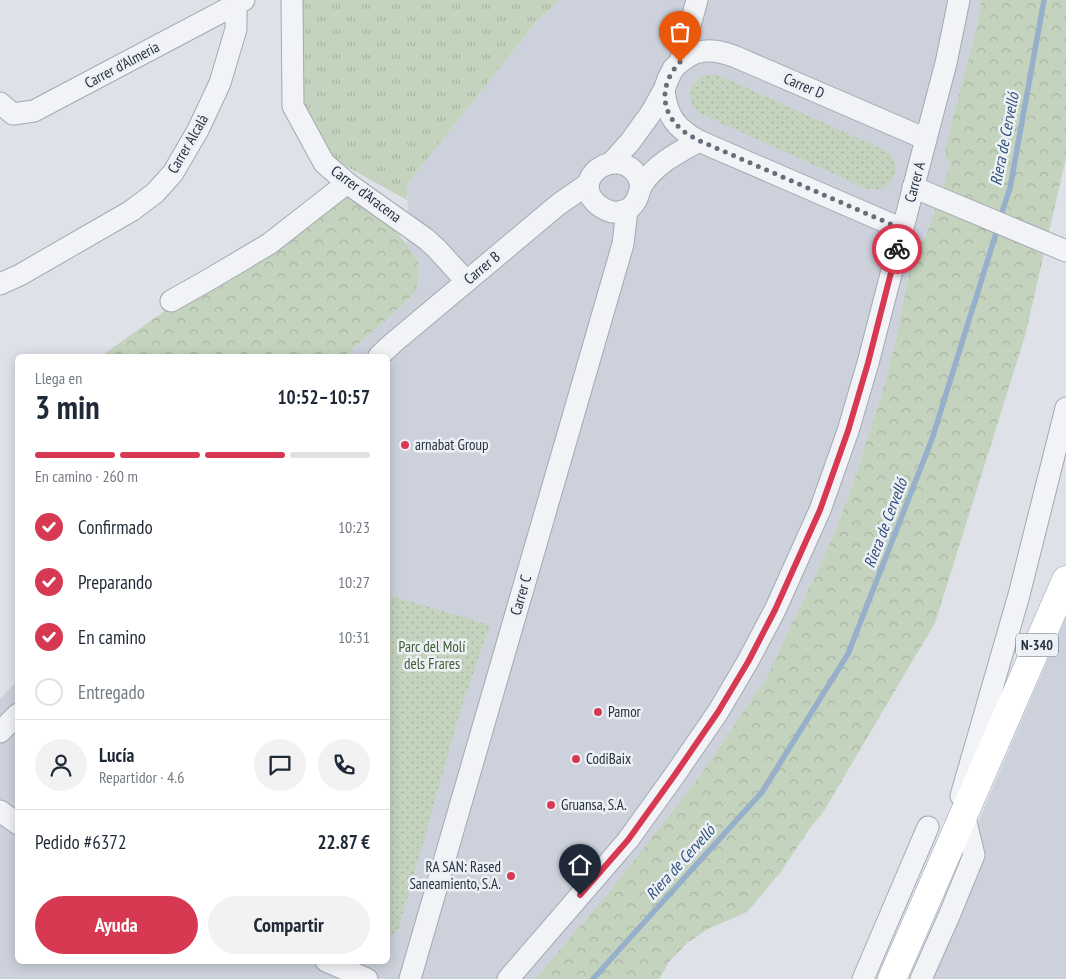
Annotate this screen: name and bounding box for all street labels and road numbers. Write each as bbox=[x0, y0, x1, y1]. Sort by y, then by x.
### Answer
street label: Carrer d'Almeria bbox=[81, 37, 162, 92]
street label: Carrer D bbox=[781, 69, 827, 103]
street label: Carrer Alcalà bbox=[163, 111, 212, 177]
street label: Carrer A bbox=[900, 159, 929, 204]
street label: Carrer d'Aracena bbox=[327, 161, 405, 226]
street label: Carrer B bbox=[460, 247, 504, 288]
street label: Carrer C bbox=[506, 572, 535, 617]
road number: N-340 bbox=[1016, 634, 1058, 656]

